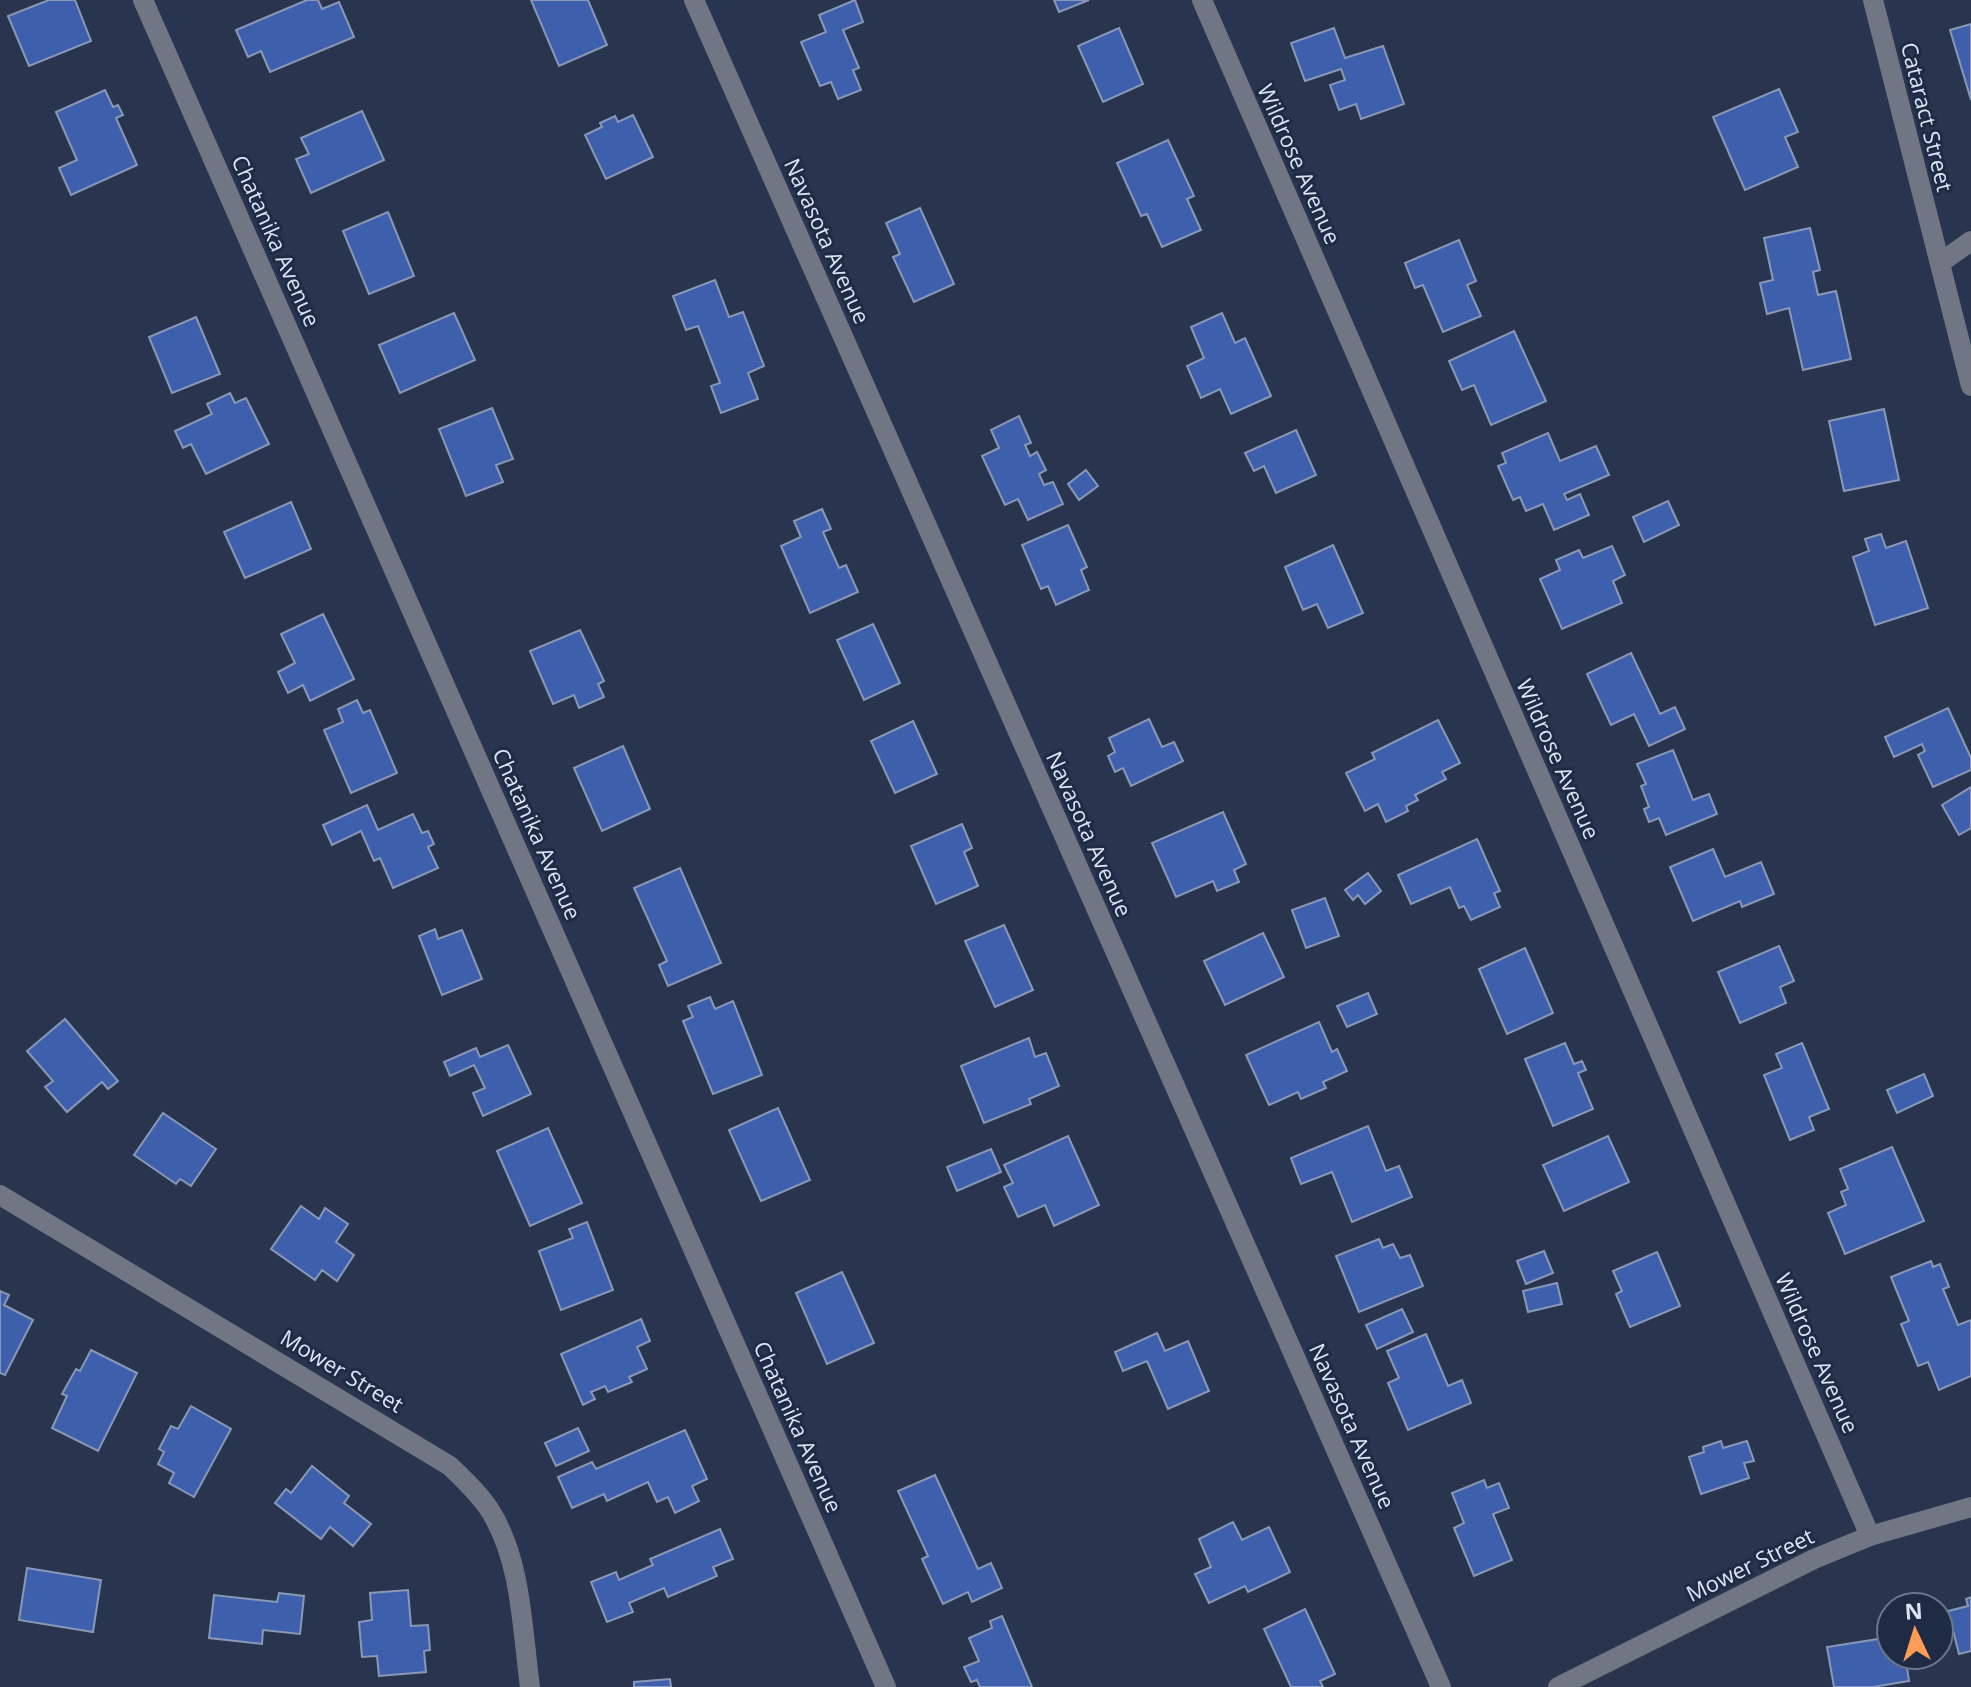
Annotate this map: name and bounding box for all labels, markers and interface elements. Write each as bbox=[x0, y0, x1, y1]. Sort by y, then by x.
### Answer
street label: Cataract Street bbox=[1895, 39, 1961, 195]
street label: Wildrose Avenue bbox=[1251, 79, 1349, 248]
street label: Chatanika Avenue bbox=[226, 150, 328, 331]
street label: Navasota Avenue bbox=[778, 153, 878, 328]
street label: Wildrose Avenue bbox=[1510, 674, 1608, 843]
street label: Chatanika Avenue bbox=[487, 743, 589, 924]
street label: Navasota Avenue bbox=[1040, 746, 1140, 921]
street label: Wildrose Avenue bbox=[1769, 1268, 1867, 1437]
street label: Mower Street bbox=[275, 1322, 410, 1419]
street label: Chatanika Avenue bbox=[748, 1336, 850, 1517]
street label: Navasota Avenue bbox=[1303, 1338, 1403, 1513]
street label: Mower Street bbox=[1681, 1520, 1819, 1608]
north arrow bbox=[1875, 1591, 1955, 1671]
text: N bbox=[1904, 1594, 1924, 1626]

